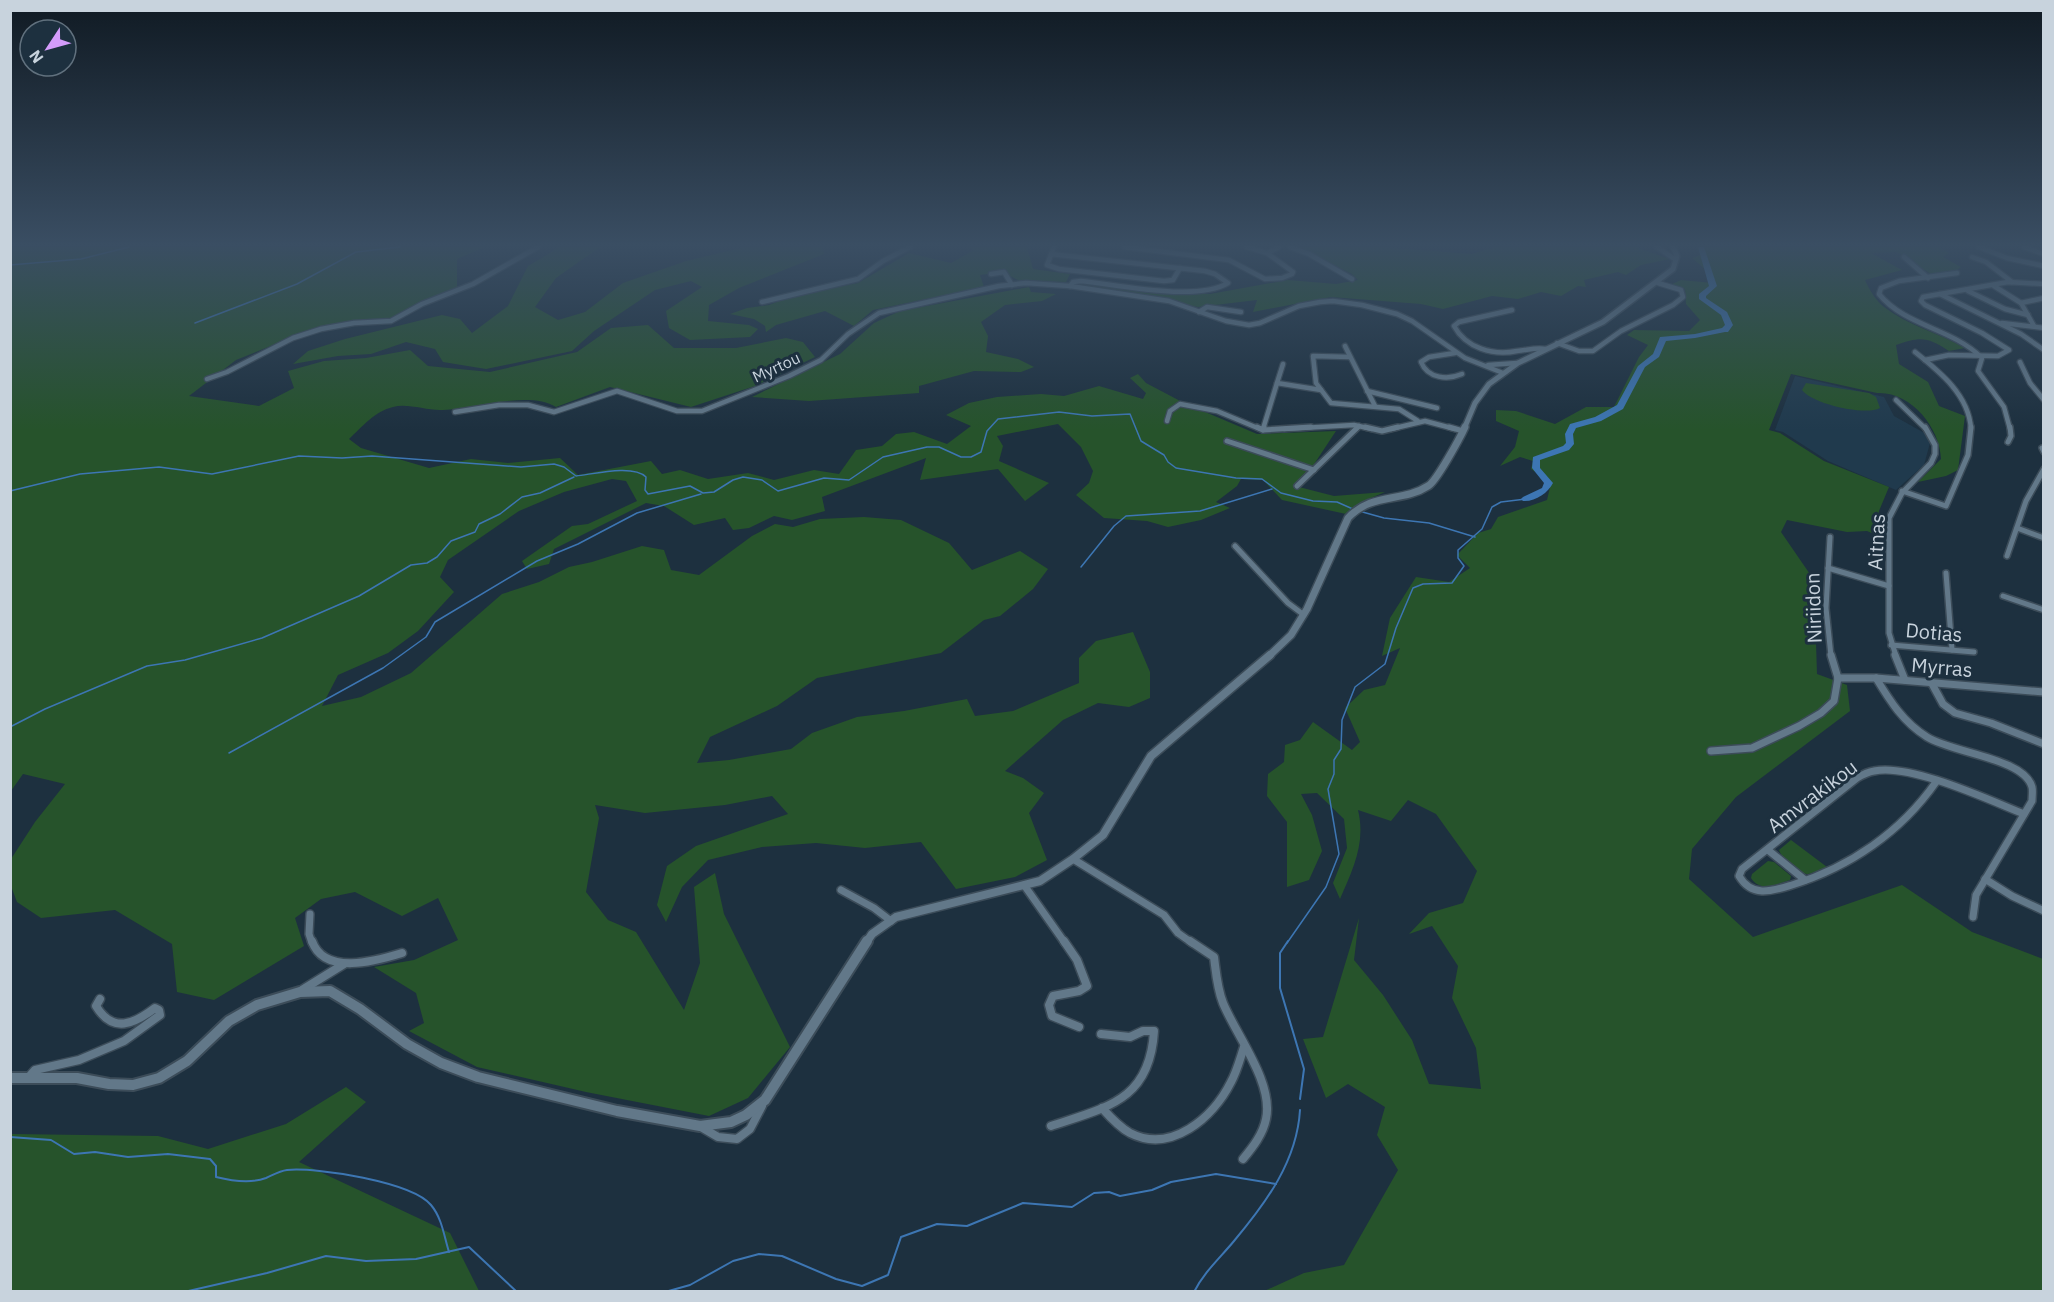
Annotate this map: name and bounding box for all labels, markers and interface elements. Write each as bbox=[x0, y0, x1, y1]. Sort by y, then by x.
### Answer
north arrow bbox=[18, 18, 78, 78]
text: N bbox=[24, 46, 47, 67]
street label: Myrtou bbox=[749, 347, 803, 387]
street label: Aitnas bbox=[1861, 513, 1891, 571]
street label: Niriidon bbox=[1798, 572, 1828, 644]
street label: Dotias bbox=[1904, 616, 1964, 648]
street label: Myrras bbox=[1910, 651, 1974, 683]
street label: Amvrakikou bbox=[1761, 753, 1863, 839]

